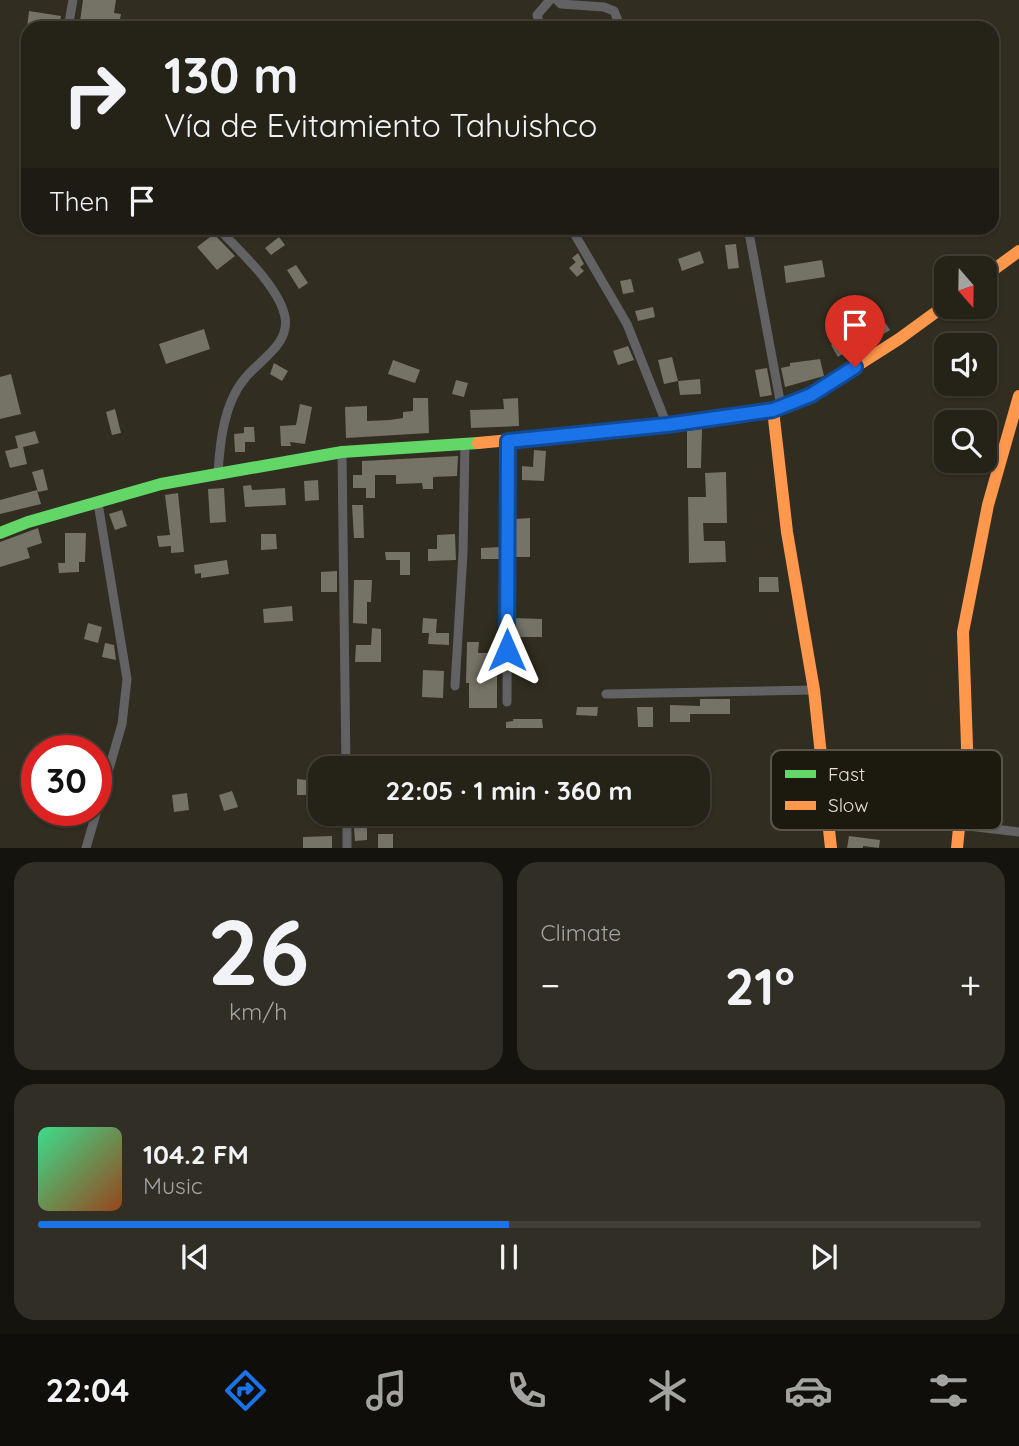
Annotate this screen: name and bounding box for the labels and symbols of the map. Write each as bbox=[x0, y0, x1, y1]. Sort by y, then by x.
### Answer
north arrow bbox=[934, 256, 998, 318]
pin bbox=[825, 295, 885, 367]
position arrow bbox=[470, 613, 544, 687]
speed limit sign: 30 bbox=[21, 735, 112, 826]
legend bbox=[771, 750, 1002, 830]
text: Fast bbox=[828, 762, 865, 786]
text: Slow bbox=[828, 793, 869, 817]

